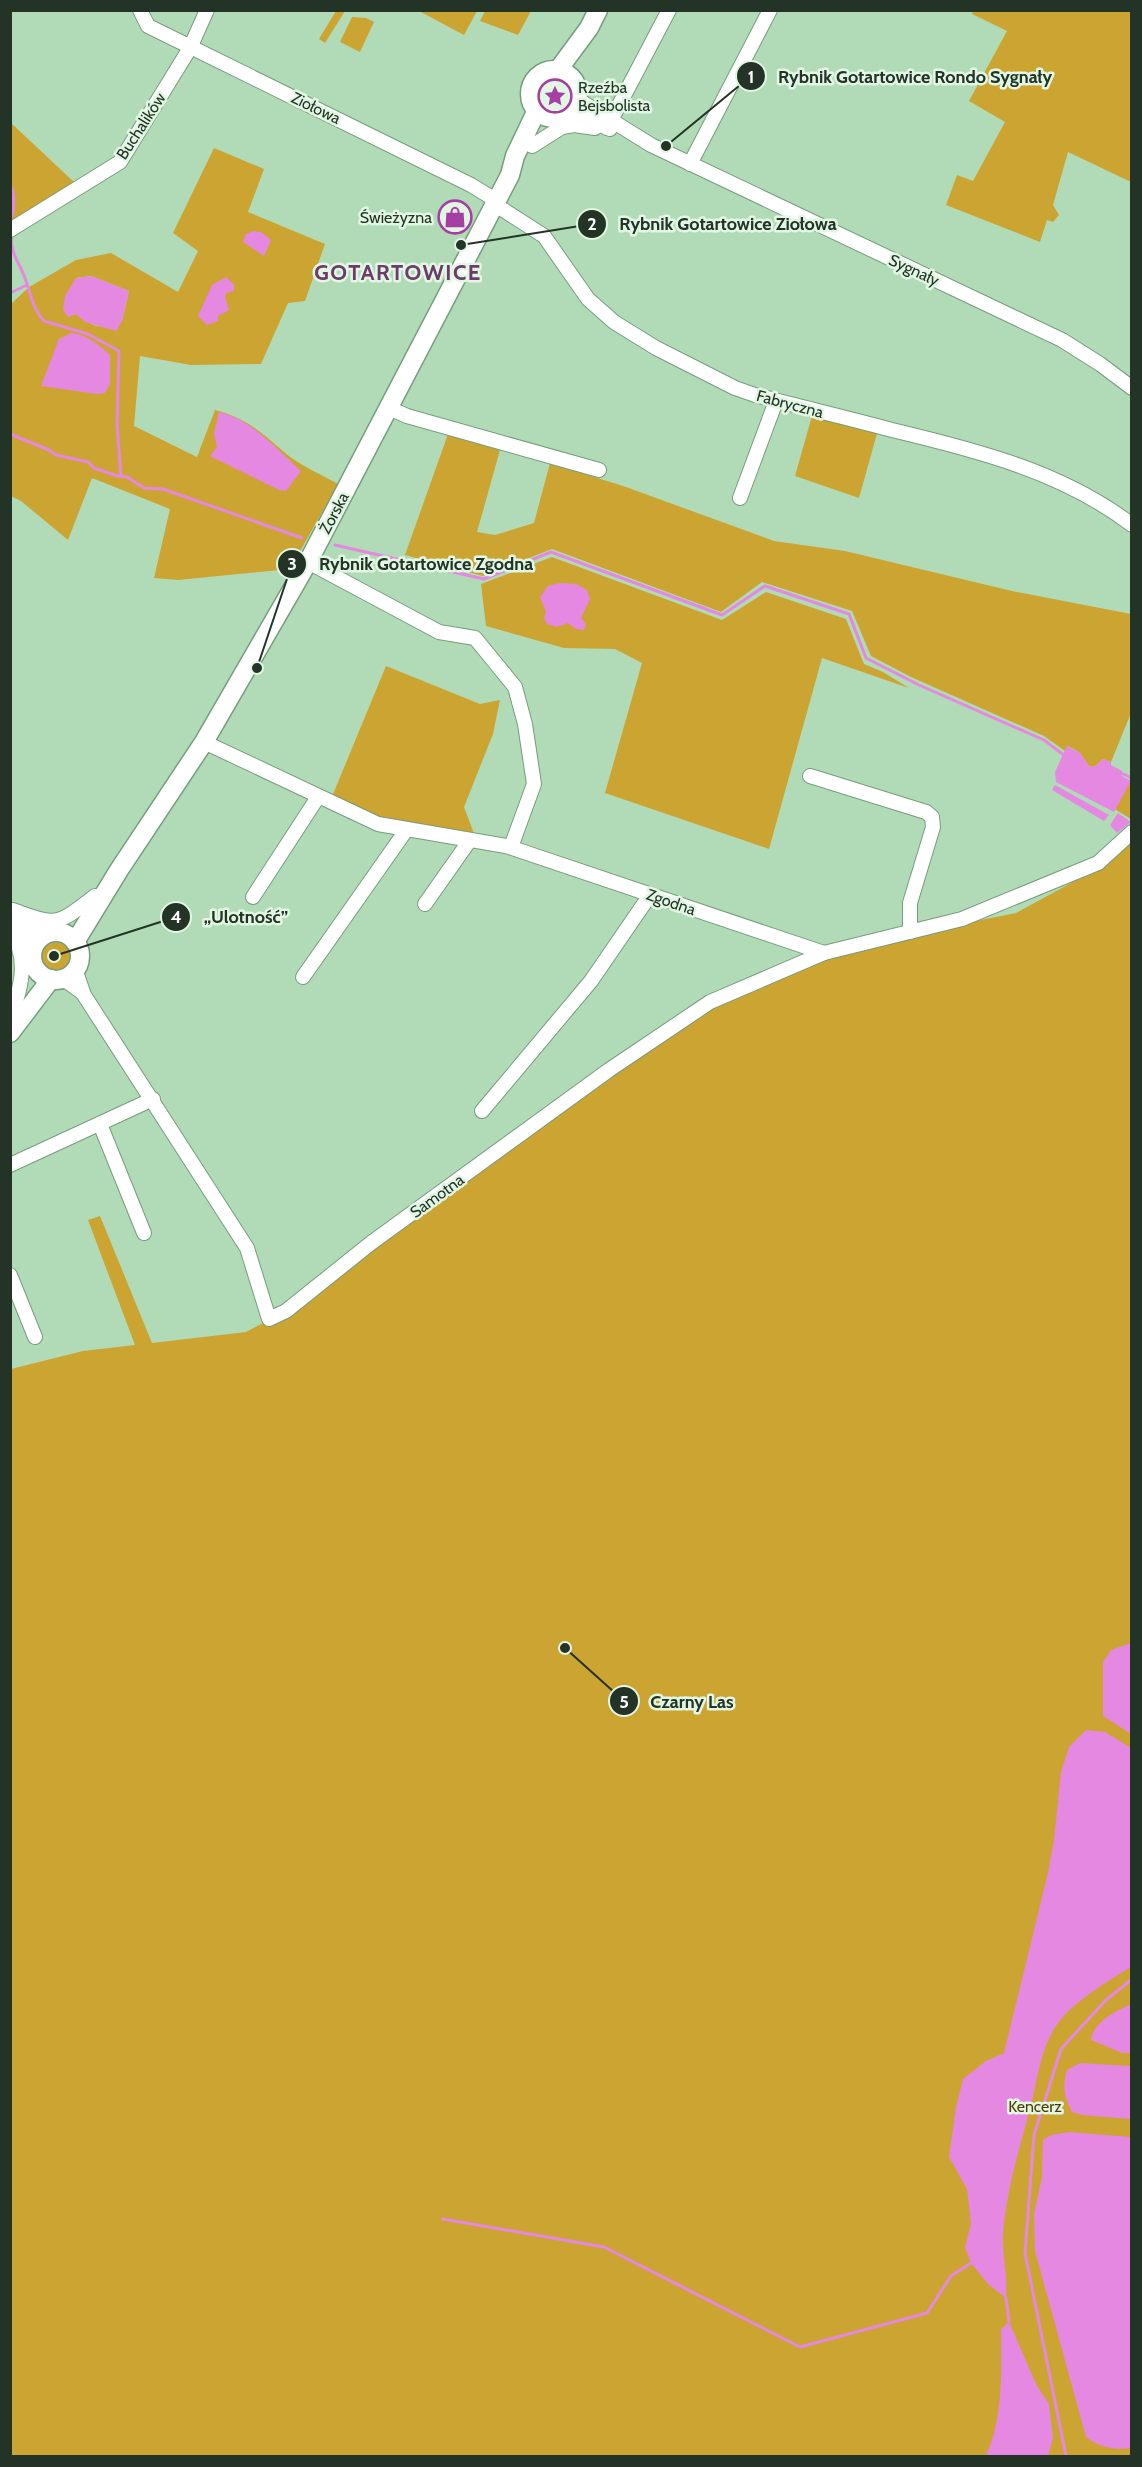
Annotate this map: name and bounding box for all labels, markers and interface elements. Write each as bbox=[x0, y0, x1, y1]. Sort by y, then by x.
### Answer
callout: Rybnik Gotartowice Rondo Sygnały bbox=[736, 58, 1064, 94]
text: 1 bbox=[748, 66, 754, 88]
text: Rybnik Gotartowice Rondo Sygnały bbox=[778, 66, 1052, 88]
place icon: Rzeźba Bejsbolista bbox=[537, 78, 573, 114]
place label: Rzeźba Bejsbolista bbox=[578, 78, 651, 115]
street label: Ziołowa bbox=[288, 88, 344, 128]
street label: Buchalików bbox=[112, 89, 170, 163]
shop icon: Świeżyzna bbox=[437, 199, 473, 235]
callout: Rybnik Gotartowice Ziołowa bbox=[577, 206, 848, 242]
place label: Świeżyzna bbox=[360, 208, 432, 227]
text: 2 bbox=[587, 213, 597, 235]
text: Rybnik Gotartowice Ziołowa bbox=[619, 213, 837, 235]
street label: Sygnały bbox=[886, 250, 942, 290]
district label: GOTARTOWICE bbox=[314, 259, 482, 286]
street label: Fabryczna bbox=[754, 386, 826, 422]
street label: Żorska bbox=[315, 489, 353, 537]
callout: Rybnik Gotartowice Zgodna bbox=[277, 546, 546, 582]
text: 3 bbox=[287, 553, 297, 575]
text: Rybnik Gotartowice Zgodna bbox=[319, 553, 533, 575]
street label: Zgodna bbox=[644, 885, 698, 919]
callout: „Ulotność” bbox=[161, 899, 300, 935]
text: 4 bbox=[170, 906, 182, 928]
text: „Ulotność” bbox=[204, 906, 288, 928]
street label: Samotna bbox=[406, 1170, 468, 1222]
callout: Czarny Las bbox=[609, 1683, 746, 1719]
text: 5 bbox=[619, 1691, 629, 1713]
text: Czarny Las bbox=[650, 1691, 734, 1713]
park label: Kencerz bbox=[1008, 2097, 1062, 2116]

